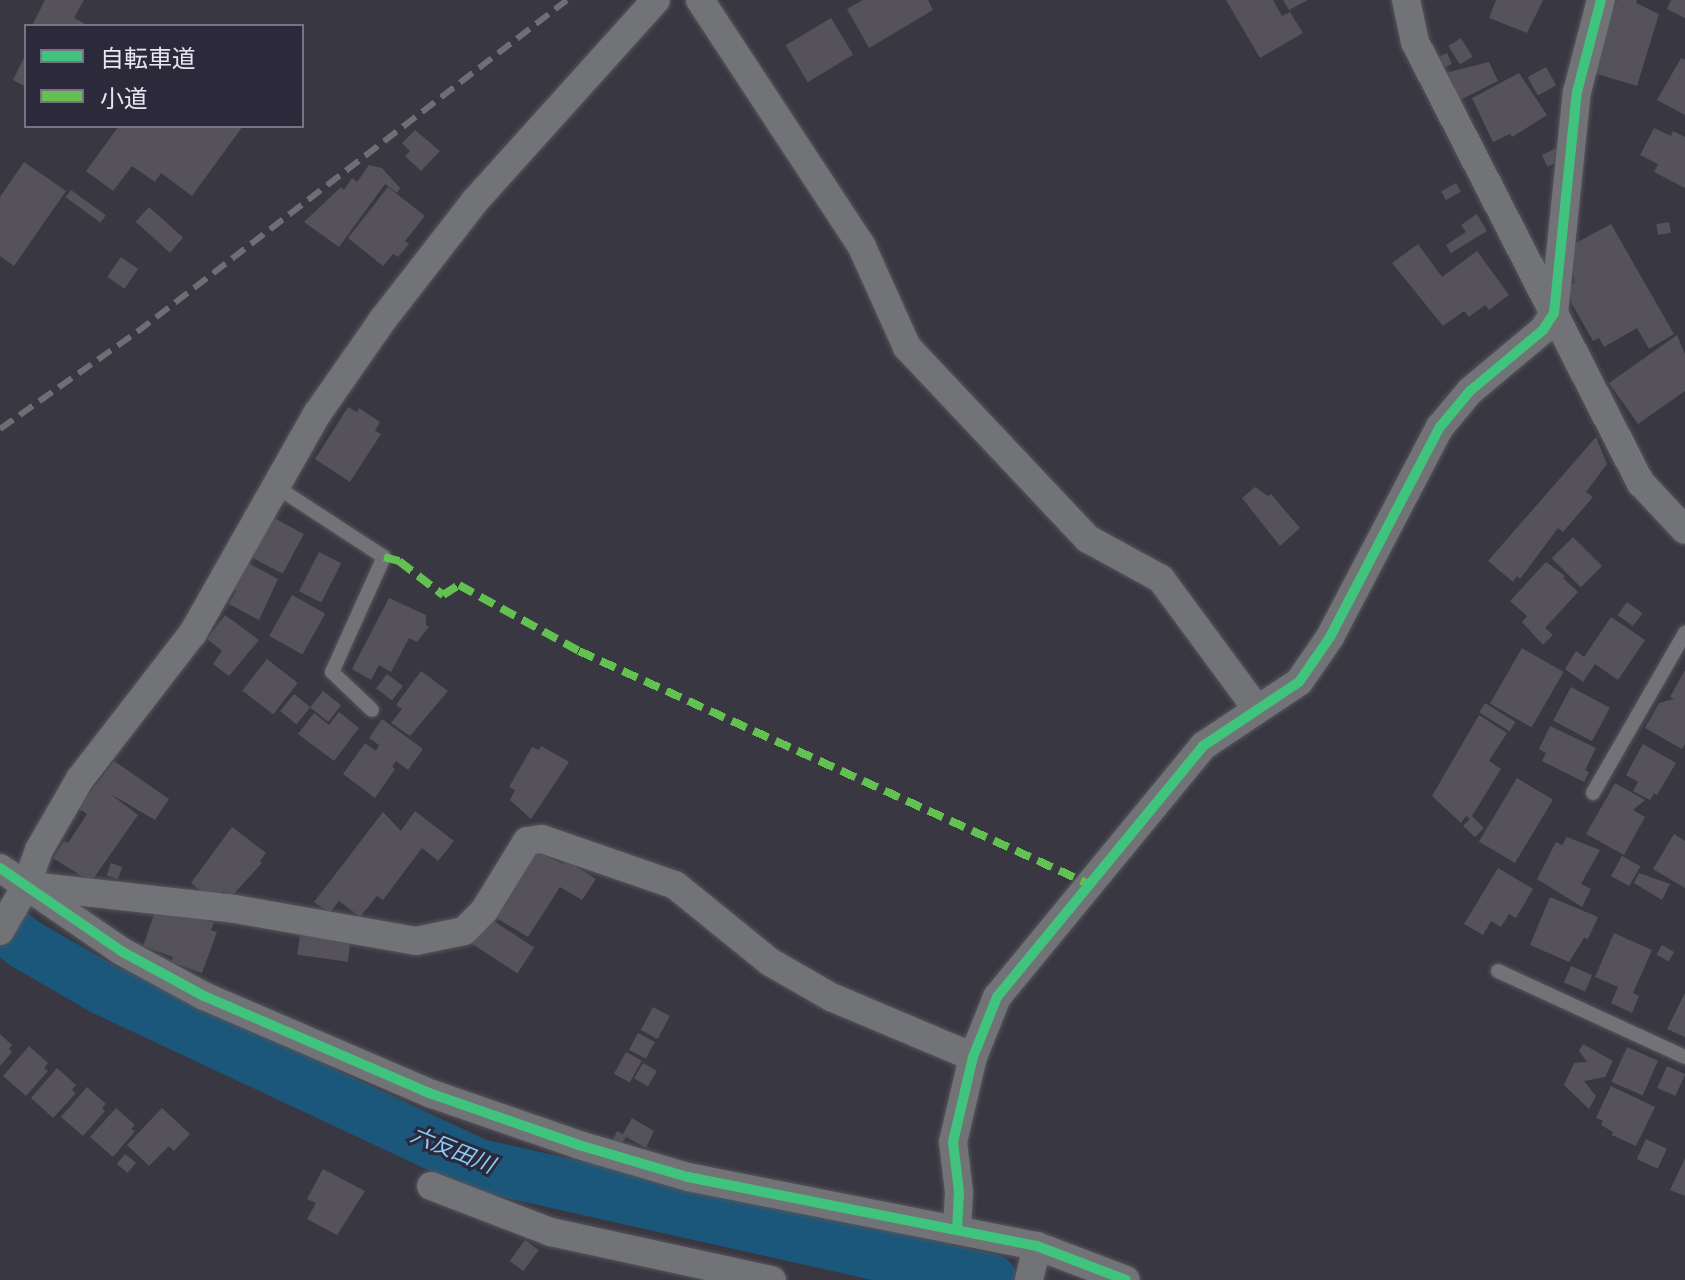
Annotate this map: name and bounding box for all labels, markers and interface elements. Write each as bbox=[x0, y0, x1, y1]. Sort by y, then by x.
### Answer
legend bbox=[24, 24, 304, 128]
text: 自転車道 bbox=[100, 43, 196, 72]
text: 小道 bbox=[100, 83, 148, 112]
water label: 六反田川 bbox=[407, 1120, 499, 1178]

